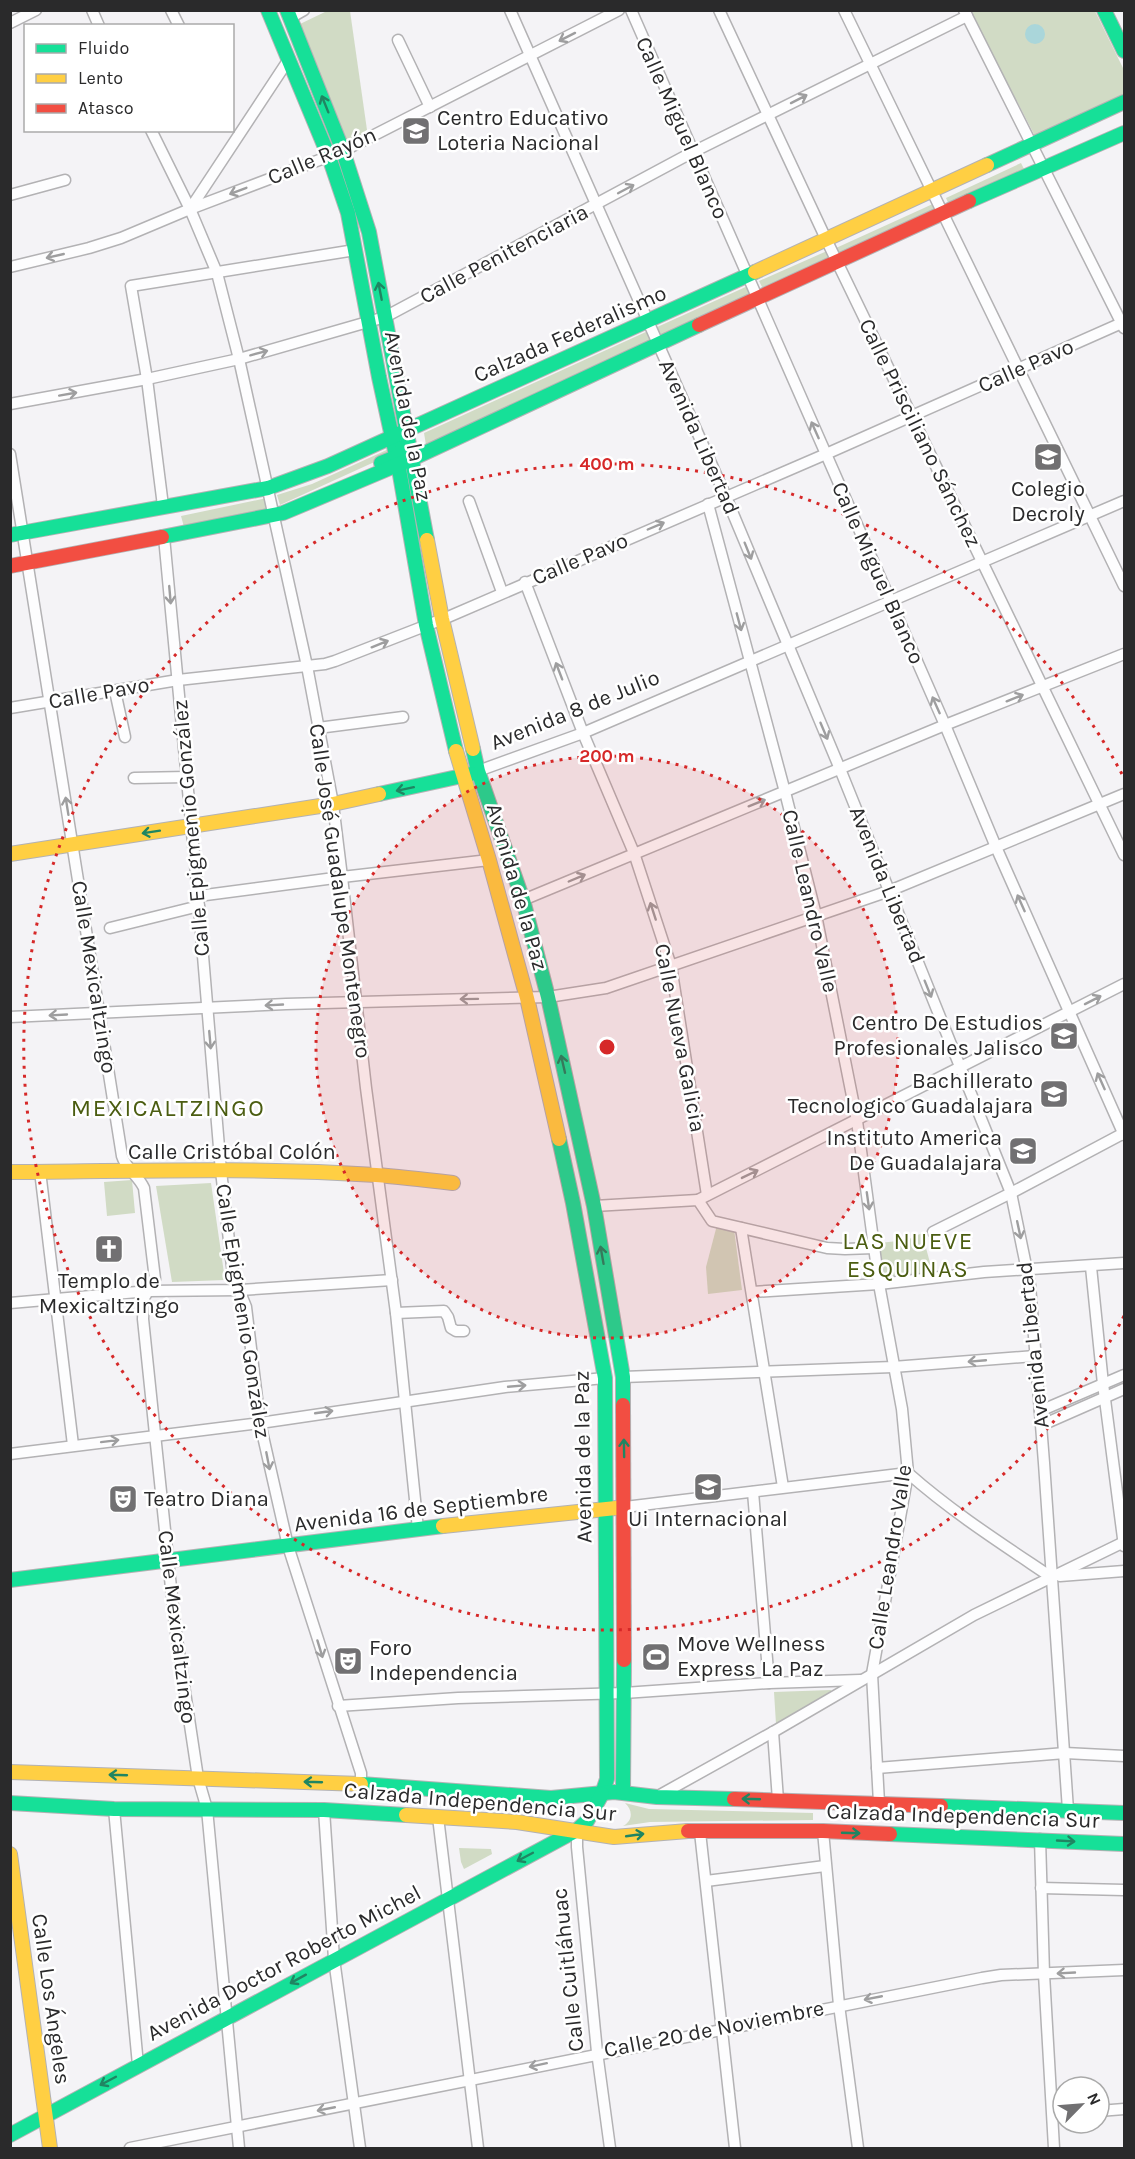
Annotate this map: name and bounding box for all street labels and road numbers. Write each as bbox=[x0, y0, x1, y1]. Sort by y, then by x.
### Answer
street label: Calle Miguel Blanco bbox=[630, 33, 734, 223]
street label: Calle Rayón bbox=[264, 121, 380, 191]
street label: Calle Penitenciaria bbox=[415, 199, 593, 309]
street label: Calzada Federalismo bbox=[470, 280, 670, 388]
street label: Calle Prisciliano Sánchez bbox=[853, 315, 987, 551]
street label: Avenida de la Paz bbox=[379, 329, 437, 503]
street label: Calle Pavo bbox=[974, 333, 1078, 399]
street label: Avenida Libertad bbox=[653, 355, 745, 519]
street label: Calle Miguel Blanco bbox=[826, 478, 930, 668]
street label: Calle Pavo bbox=[528, 527, 632, 591]
street label: Avenida 8 de Julio bbox=[487, 664, 663, 756]
street label: Calle Pavo bbox=[47, 671, 151, 715]
street label: Calle Epigmenio González bbox=[167, 699, 215, 957]
street label: Calle José Guadalupe Montenegro bbox=[304, 722, 376, 1060]
street label: Avenida de la Paz bbox=[481, 801, 553, 973]
street label: Avenida Libertad bbox=[844, 803, 930, 967]
street label: Calle Leandro Valle bbox=[776, 807, 844, 995]
street label: Calle Mexicaltzingo bbox=[66, 879, 122, 1075]
street label: Calle Nueva Galicia bbox=[649, 942, 711, 1134]
street label: Calle Cristóbal Colón bbox=[128, 1139, 336, 1165]
street label: Calle Epigmenio González bbox=[210, 1182, 276, 1440]
street label: Avenida Libertad bbox=[1011, 1260, 1055, 1430]
street label: Avenida de la Paz bbox=[568, 1371, 598, 1543]
street label: Calle Leandro Valle bbox=[863, 1463, 917, 1651]
street label: Avenida 16 de Septiembre bbox=[292, 1481, 550, 1537]
street label: Calle Mexicaltzingo bbox=[152, 1529, 202, 1725]
street label: Calzada Independencia Sur bbox=[343, 1777, 617, 1827]
street label: Calzada Independencia Sur bbox=[826, 1798, 1100, 1834]
street label: Avenida Doctor Roberto Michel bbox=[143, 1880, 425, 2046]
street label: Calle Cuitláhuac bbox=[546, 1887, 590, 2053]
street label: Calle Los Ángeles bbox=[26, 1912, 77, 2086]
street label: Calle 20 de Noviembre bbox=[602, 1995, 826, 2063]

